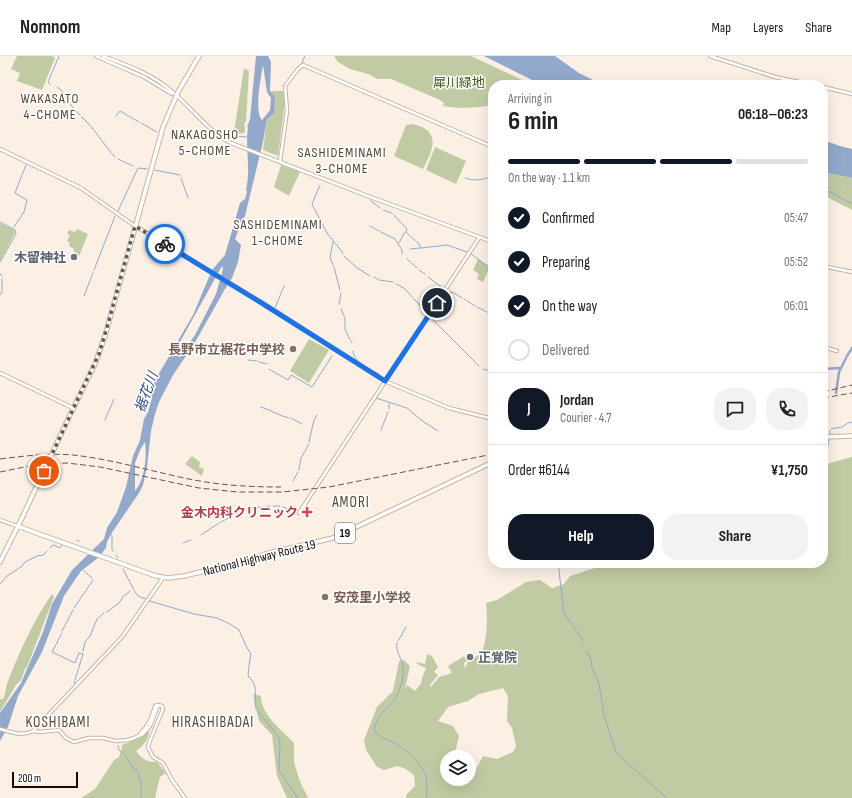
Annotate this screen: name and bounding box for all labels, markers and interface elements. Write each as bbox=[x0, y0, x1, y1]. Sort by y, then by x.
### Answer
text: Nomnom bbox=[20, 16, 80, 39]
text: Map bbox=[711, 19, 731, 36]
text: Layers bbox=[753, 19, 783, 36]
text: Share bbox=[805, 19, 832, 36]
park label: 犀川緑地 bbox=[433, 75, 485, 91]
district label: WAKASATO 4-CHOME bbox=[21, 90, 79, 123]
text: Arriving in bbox=[508, 91, 552, 107]
text: 06:18–06:23 bbox=[738, 105, 808, 124]
text: 6 min bbox=[508, 106, 558, 137]
district label: NAKAGOSHO 5-CHOME bbox=[171, 126, 239, 159]
district label: SASHIDEMINAMI 3-CHOME bbox=[298, 144, 387, 177]
text: On the way · 1.1 km bbox=[508, 170, 590, 186]
icon: check bbox=[508, 207, 530, 229]
text: Confirmed bbox=[542, 209, 595, 228]
text: 05:47 bbox=[784, 210, 808, 226]
district label: SASHIDEMINAMI 1-CHOME bbox=[234, 216, 323, 249]
courier bbox=[145, 224, 185, 264]
icon: bike bbox=[154, 233, 176, 255]
place label: 木留神社 bbox=[14, 250, 66, 266]
icon: check bbox=[508, 251, 530, 273]
marker: 木留神社 bbox=[69, 252, 79, 262]
text: Preparing bbox=[542, 253, 590, 272]
text: 05:52 bbox=[784, 254, 808, 270]
pin bbox=[420, 286, 454, 320]
icon: home bbox=[426, 292, 448, 314]
icon: check bbox=[508, 295, 530, 317]
text: On the way bbox=[542, 297, 597, 316]
text: 06:01 bbox=[784, 298, 808, 314]
text: Delivered bbox=[542, 341, 589, 360]
place label: 長野市立裾花中学校 bbox=[168, 342, 285, 358]
marker: 長野市立裾花中学校 bbox=[288, 344, 298, 354]
water label: 裾花川 bbox=[131, 368, 162, 415]
button: chat bbox=[714, 388, 756, 430]
button: phone bbox=[766, 388, 808, 430]
text: Jordan bbox=[560, 391, 594, 410]
text: J bbox=[527, 399, 531, 418]
text: Courier · 4.7 bbox=[560, 410, 612, 426]
pin bbox=[27, 454, 61, 488]
icon: bag bbox=[33, 460, 55, 482]
text: Order #6144 bbox=[508, 461, 570, 480]
text: ¥1,750 bbox=[771, 461, 808, 480]
district label: AMORI bbox=[331, 493, 370, 512]
place label: 金木内科クリニック bbox=[181, 505, 298, 521]
marker: 金木内科クリニック bbox=[301, 506, 313, 518]
button: Help bbox=[508, 514, 654, 560]
button: Share bbox=[662, 514, 808, 560]
road number: 19 bbox=[335, 523, 355, 543]
street label: National Highway Route 19 bbox=[201, 536, 317, 580]
place label: 安茂里小学校 bbox=[333, 590, 411, 606]
marker: 安茂里小学校 bbox=[320, 592, 330, 602]
place label: 正覚院 bbox=[478, 650, 517, 666]
marker: 正覚院 bbox=[465, 652, 475, 662]
district label: KOSHIBAMI bbox=[26, 713, 90, 732]
district label: HIRASHIBADAI bbox=[172, 713, 254, 732]
map controls bbox=[440, 750, 476, 786]
button: layers bbox=[440, 750, 476, 786]
scale bar bbox=[12, 770, 78, 789]
text: 200 m bbox=[18, 772, 41, 785]

